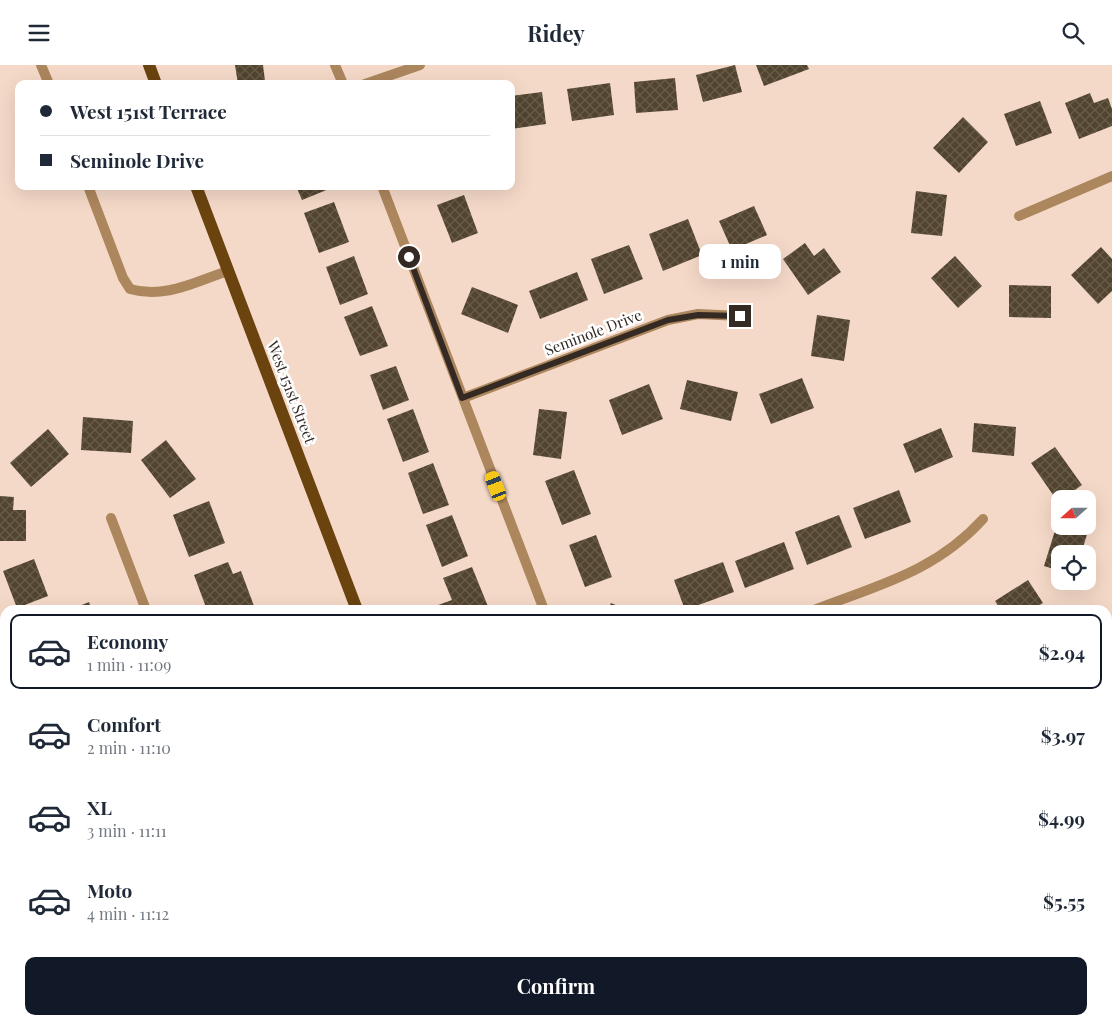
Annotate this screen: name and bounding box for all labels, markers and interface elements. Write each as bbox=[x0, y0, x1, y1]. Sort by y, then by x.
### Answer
text: Ridey bbox=[527, 18, 585, 48]
icon: menu bbox=[25, 19, 53, 47]
icon: search bbox=[1059, 19, 1087, 47]
text: West 151st Terrace bbox=[70, 98, 227, 124]
text: Seminole Drive bbox=[70, 147, 204, 173]
callout: 1 min bbox=[699, 243, 781, 279]
route start bbox=[398, 246, 420, 268]
text: 1 min bbox=[720, 251, 760, 272]
street label: Seminole Drive bbox=[542, 304, 644, 360]
route end bbox=[729, 305, 751, 327]
street label: West 151st Street bbox=[263, 337, 321, 447]
car bbox=[483, 469, 508, 503]
north arrow bbox=[1051, 490, 1096, 535]
map controls bbox=[1051, 490, 1096, 590]
button: locate bbox=[1051, 545, 1096, 590]
text: Economy bbox=[87, 628, 168, 654]
icon: car bbox=[27, 629, 72, 674]
text: $2.94 bbox=[1039, 639, 1085, 665]
text: 1 min · 11:09 bbox=[87, 654, 171, 675]
text: Comfort bbox=[87, 711, 161, 737]
icon: car bbox=[27, 712, 72, 757]
text: $3.97 bbox=[1041, 722, 1085, 748]
text: 2 min · 11:10 bbox=[87, 737, 171, 758]
text: XL bbox=[87, 794, 112, 820]
icon: car bbox=[27, 795, 72, 840]
text: $4.99 bbox=[1038, 805, 1085, 831]
text: 3 min · 11:11 bbox=[87, 820, 167, 841]
text: Moto bbox=[87, 877, 132, 903]
icon: car bbox=[27, 878, 72, 923]
text: $5.55 bbox=[1043, 888, 1085, 914]
text: 4 min · 11:12 bbox=[87, 903, 169, 924]
button: Confirm bbox=[25, 957, 1087, 1015]

